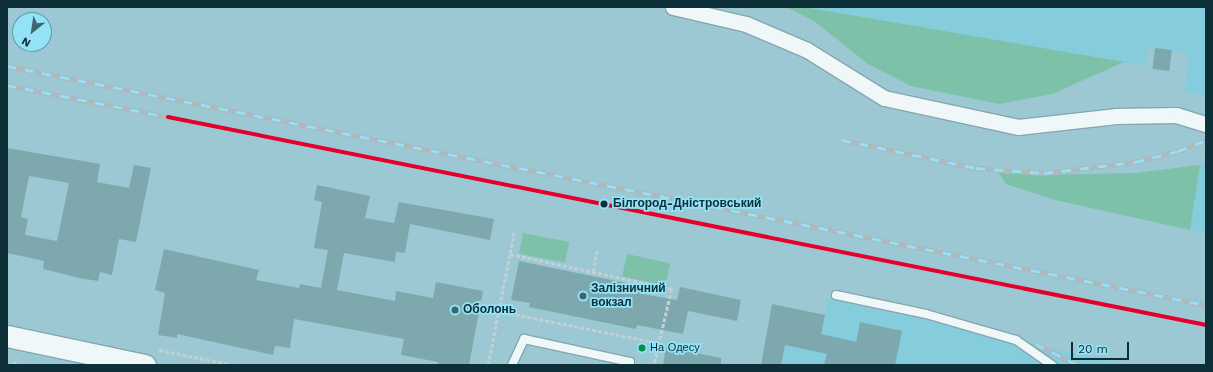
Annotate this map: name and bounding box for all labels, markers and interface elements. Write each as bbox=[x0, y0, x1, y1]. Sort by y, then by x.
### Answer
north arrow bbox=[12, 12, 52, 52]
text: N bbox=[19, 34, 33, 50]
place label: Білгород-Дністровський bbox=[613, 197, 761, 211]
marker: Білгород-Дністровський bbox=[598, 198, 610, 210]
place label: Залізничний вокзал bbox=[591, 282, 666, 310]
marker: Залізничний вокзал bbox=[578, 291, 588, 301]
place label: Оболонь bbox=[463, 303, 516, 317]
marker: Оболонь bbox=[450, 305, 460, 315]
scale bar bbox=[1073, 334, 1131, 360]
place label: На Одесу bbox=[650, 341, 700, 355]
text: 20 m bbox=[1078, 342, 1108, 356]
marker: На Одесу bbox=[637, 343, 647, 353]

